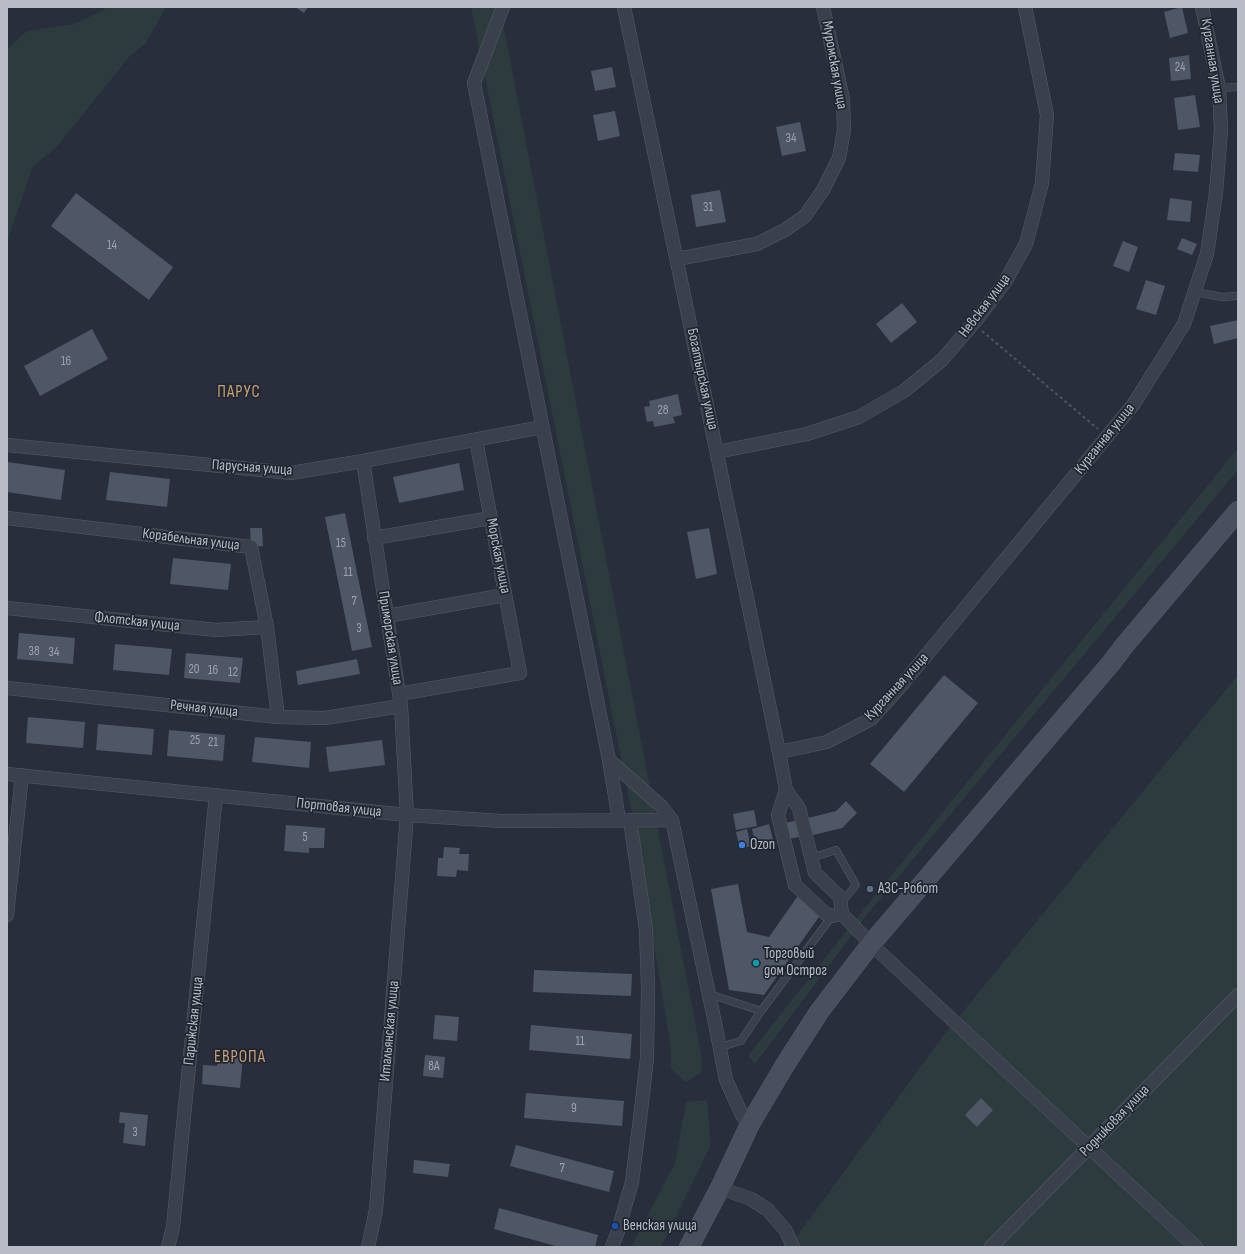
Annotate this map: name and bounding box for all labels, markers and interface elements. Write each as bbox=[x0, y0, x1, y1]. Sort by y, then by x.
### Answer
street label: Курганная улица bbox=[1196, 17, 1228, 105]
street label: Муромская улица bbox=[817, 19, 851, 111]
house number: 24 bbox=[1175, 60, 1185, 76]
house number: 34 bbox=[786, 131, 796, 147]
house number: 31 bbox=[703, 200, 713, 216]
house number: 14 bbox=[107, 238, 117, 254]
street label: Невская улица bbox=[955, 271, 1015, 341]
street label: Богатырская улица bbox=[682, 327, 722, 431]
house number: 16 bbox=[61, 354, 71, 370]
district label: ПАРУС bbox=[217, 383, 261, 403]
street label: Курганная улица bbox=[1071, 400, 1139, 478]
house number: 28 bbox=[657, 403, 669, 419]
street label: Парусная улица bbox=[211, 456, 293, 480]
street label: Морская улица bbox=[482, 517, 514, 595]
street label: Корабельная улица bbox=[141, 525, 241, 555]
house number: 15 bbox=[336, 536, 346, 552]
house number: 11 bbox=[343, 565, 353, 581]
street label: Приморская улица bbox=[374, 590, 406, 686]
house number: 7 bbox=[351, 594, 357, 610]
street label: Флотская улица bbox=[94, 609, 180, 635]
house number: 3 bbox=[356, 621, 362, 637]
house number: 38 bbox=[28, 644, 40, 660]
house number: 34 bbox=[49, 645, 59, 661]
street label: Курганная улица bbox=[861, 650, 933, 724]
house number: 20 bbox=[188, 662, 200, 678]
house number: 16 bbox=[208, 663, 218, 679]
house number: 12 bbox=[228, 665, 238, 681]
street label: Речная улица bbox=[169, 696, 239, 722]
house number: 25 bbox=[190, 733, 200, 749]
house number: 21 bbox=[208, 735, 218, 751]
street label: Портовая улица bbox=[296, 795, 382, 821]
house number: 5 bbox=[302, 830, 308, 846]
place label: Ozon bbox=[750, 836, 775, 854]
marker: Ozon bbox=[737, 840, 747, 850]
place label: АЗС-Робот bbox=[878, 880, 938, 898]
marker: АЗС-Робот bbox=[865, 884, 875, 894]
place label: Торговый дом Острог bbox=[764, 945, 827, 980]
marker: Торговый дом Острог bbox=[751, 958, 761, 968]
street label: Парижская улица bbox=[180, 976, 208, 1066]
street label: Итальянская улица bbox=[377, 980, 403, 1082]
house number: 11 bbox=[575, 1034, 585, 1050]
district label: ЕВРОПА bbox=[214, 1048, 266, 1068]
house number: 8А bbox=[428, 1059, 440, 1075]
street label: Родниковая улица bbox=[1076, 1081, 1154, 1161]
house number: 9 bbox=[571, 1101, 577, 1117]
house number: 3 bbox=[132, 1125, 138, 1141]
house number: 7 bbox=[559, 1161, 565, 1177]
place label: Венская улица bbox=[623, 1217, 697, 1235]
marker: Венская улица bbox=[610, 1221, 620, 1231]

